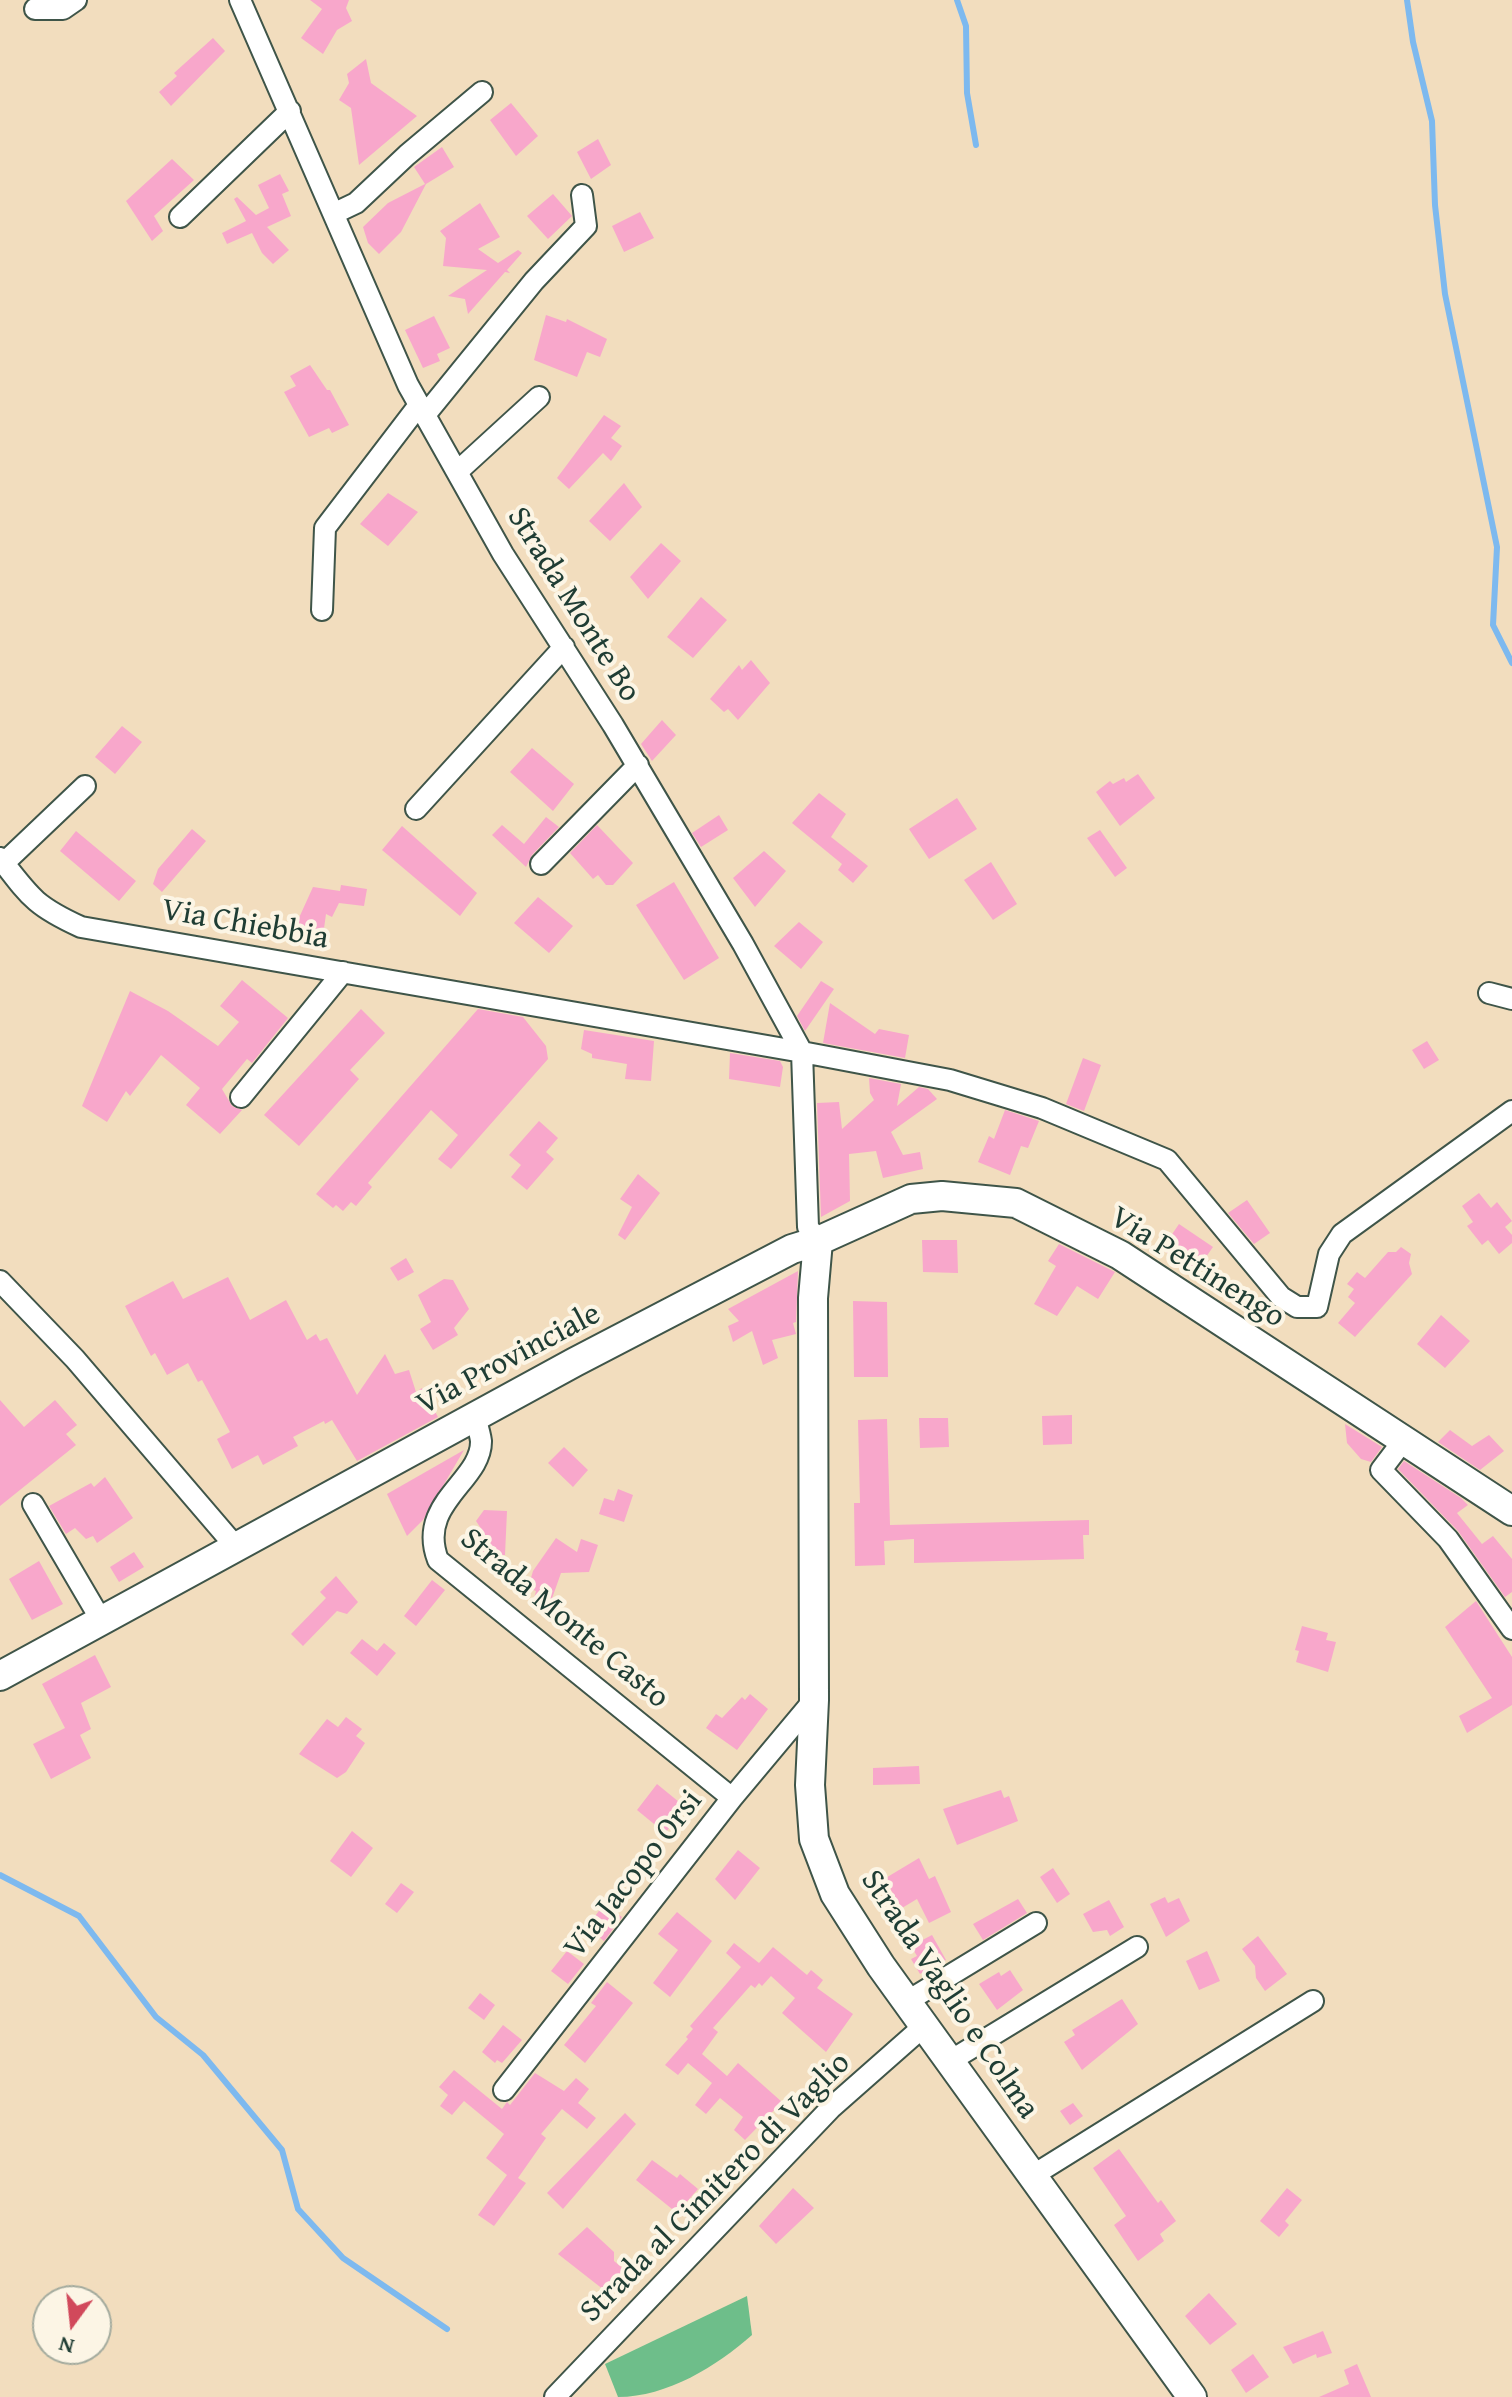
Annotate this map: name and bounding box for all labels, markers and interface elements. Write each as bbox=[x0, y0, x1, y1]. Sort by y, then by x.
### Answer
street label: Strada Monte Bo bbox=[498, 500, 648, 710]
street label: Via Chiebbia bbox=[159, 891, 331, 959]
street label: Via Pettinengo bbox=[1102, 1199, 1292, 1337]
street label: Via Provinciale bbox=[410, 1295, 608, 1425]
street label: Strada Monte Casto bbox=[452, 1520, 676, 1718]
street label: Via Jacopo Orsi bbox=[556, 1783, 712, 1967]
street label: Strada Vaglio e Colma bbox=[852, 1863, 1046, 2127]
street label: Strada al Cimitero di Vaglio bbox=[573, 2045, 859, 2331]
north arrow bbox=[32, 2285, 112, 2365]
text: N bbox=[55, 2329, 78, 2364]

